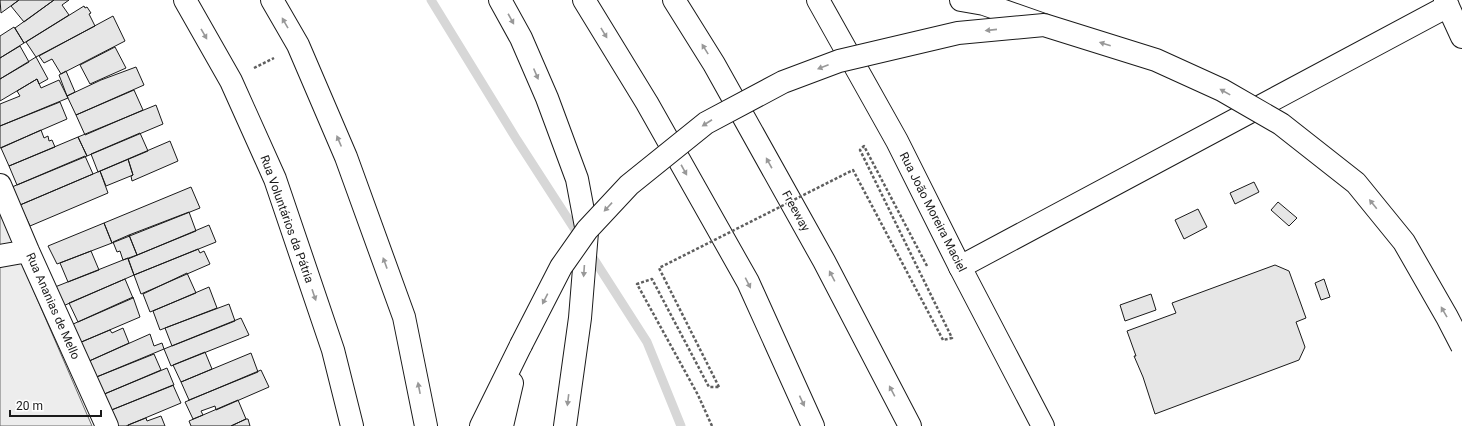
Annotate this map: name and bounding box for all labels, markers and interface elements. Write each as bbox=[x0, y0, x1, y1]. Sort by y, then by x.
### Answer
one-way arrow bbox=[507, 13, 514, 25]
one-way arrow bbox=[281, 17, 288, 29]
one-way arrow bbox=[601, 27, 608, 39]
one-way arrow bbox=[985, 27, 997, 33]
one-way arrow bbox=[201, 28, 208, 40]
one-way arrow bbox=[1099, 41, 1111, 47]
one-way arrow bbox=[701, 44, 709, 55]
one-way arrow bbox=[817, 64, 829, 70]
one-way arrow bbox=[534, 68, 540, 80]
one-way arrow bbox=[1220, 89, 1231, 96]
one-way arrow bbox=[701, 120, 713, 127]
one-way arrow bbox=[336, 135, 342, 146]
street label: Rua João Moreira Maciel bbox=[897, 150, 969, 274]
street label: Rua Voluntários da Pátria bbox=[257, 153, 317, 285]
one-way arrow bbox=[766, 157, 772, 168]
one-way arrow bbox=[681, 164, 688, 175]
street label: Freeway bbox=[779, 188, 813, 234]
one-way arrow bbox=[1368, 198, 1377, 209]
one-way arrow bbox=[604, 203, 613, 212]
street label: Rua Ananias de Mello bbox=[23, 250, 83, 362]
one-way arrow bbox=[381, 256, 387, 268]
one-way arrow bbox=[580, 265, 587, 277]
one-way arrow bbox=[829, 271, 835, 282]
one-way arrow bbox=[745, 277, 751, 289]
one-way arrow bbox=[311, 289, 317, 301]
one-way arrow bbox=[542, 293, 548, 304]
one-way arrow bbox=[1441, 306, 1448, 318]
one-way arrow bbox=[415, 382, 421, 394]
one-way arrow bbox=[889, 386, 895, 397]
scale bar bbox=[10, 392, 101, 418]
one-way arrow bbox=[565, 394, 571, 406]
one-way arrow bbox=[799, 396, 805, 407]
text: 20 m bbox=[16, 399, 43, 413]

